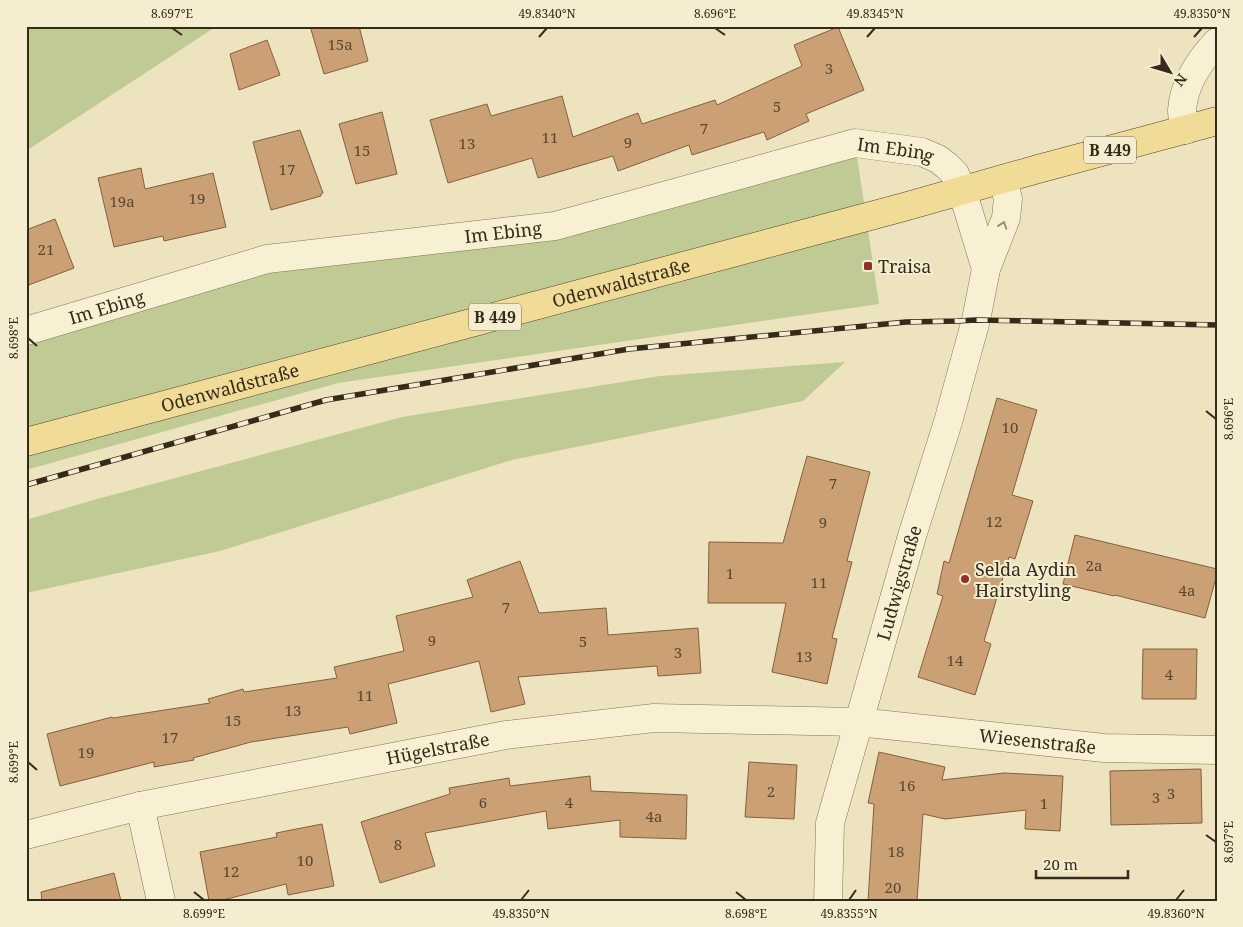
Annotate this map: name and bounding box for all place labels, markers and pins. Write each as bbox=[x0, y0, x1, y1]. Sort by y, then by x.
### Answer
place label: Traisa bbox=[878, 254, 931, 278]
marker: Traisa bbox=[862, 260, 874, 272]
place label: Selda Aydin Hairstyling bbox=[975, 557, 1077, 602]
marker: Selda Aydin Hairstyling bbox=[959, 573, 971, 585]

